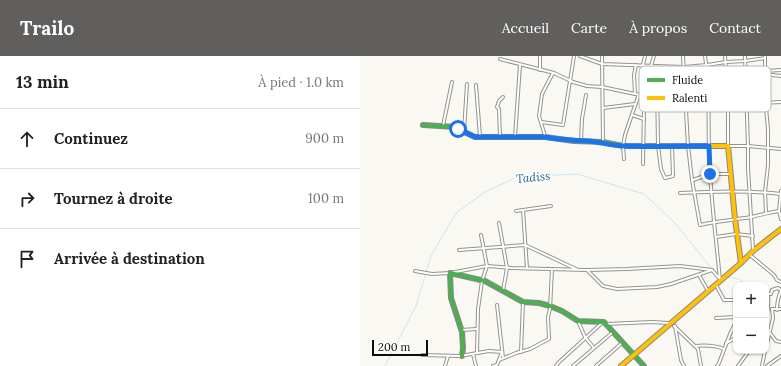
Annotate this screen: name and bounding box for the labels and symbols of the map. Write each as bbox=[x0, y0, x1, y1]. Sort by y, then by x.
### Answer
legend bbox=[639, 66, 771, 112]
text: Fluide bbox=[672, 73, 703, 87]
text: Ralenti bbox=[672, 91, 707, 105]
route start bbox=[449, 120, 467, 138]
route end bbox=[701, 165, 719, 183]
water label: Tadiss bbox=[515, 168, 551, 186]
scale bar bbox=[372, 338, 428, 357]

